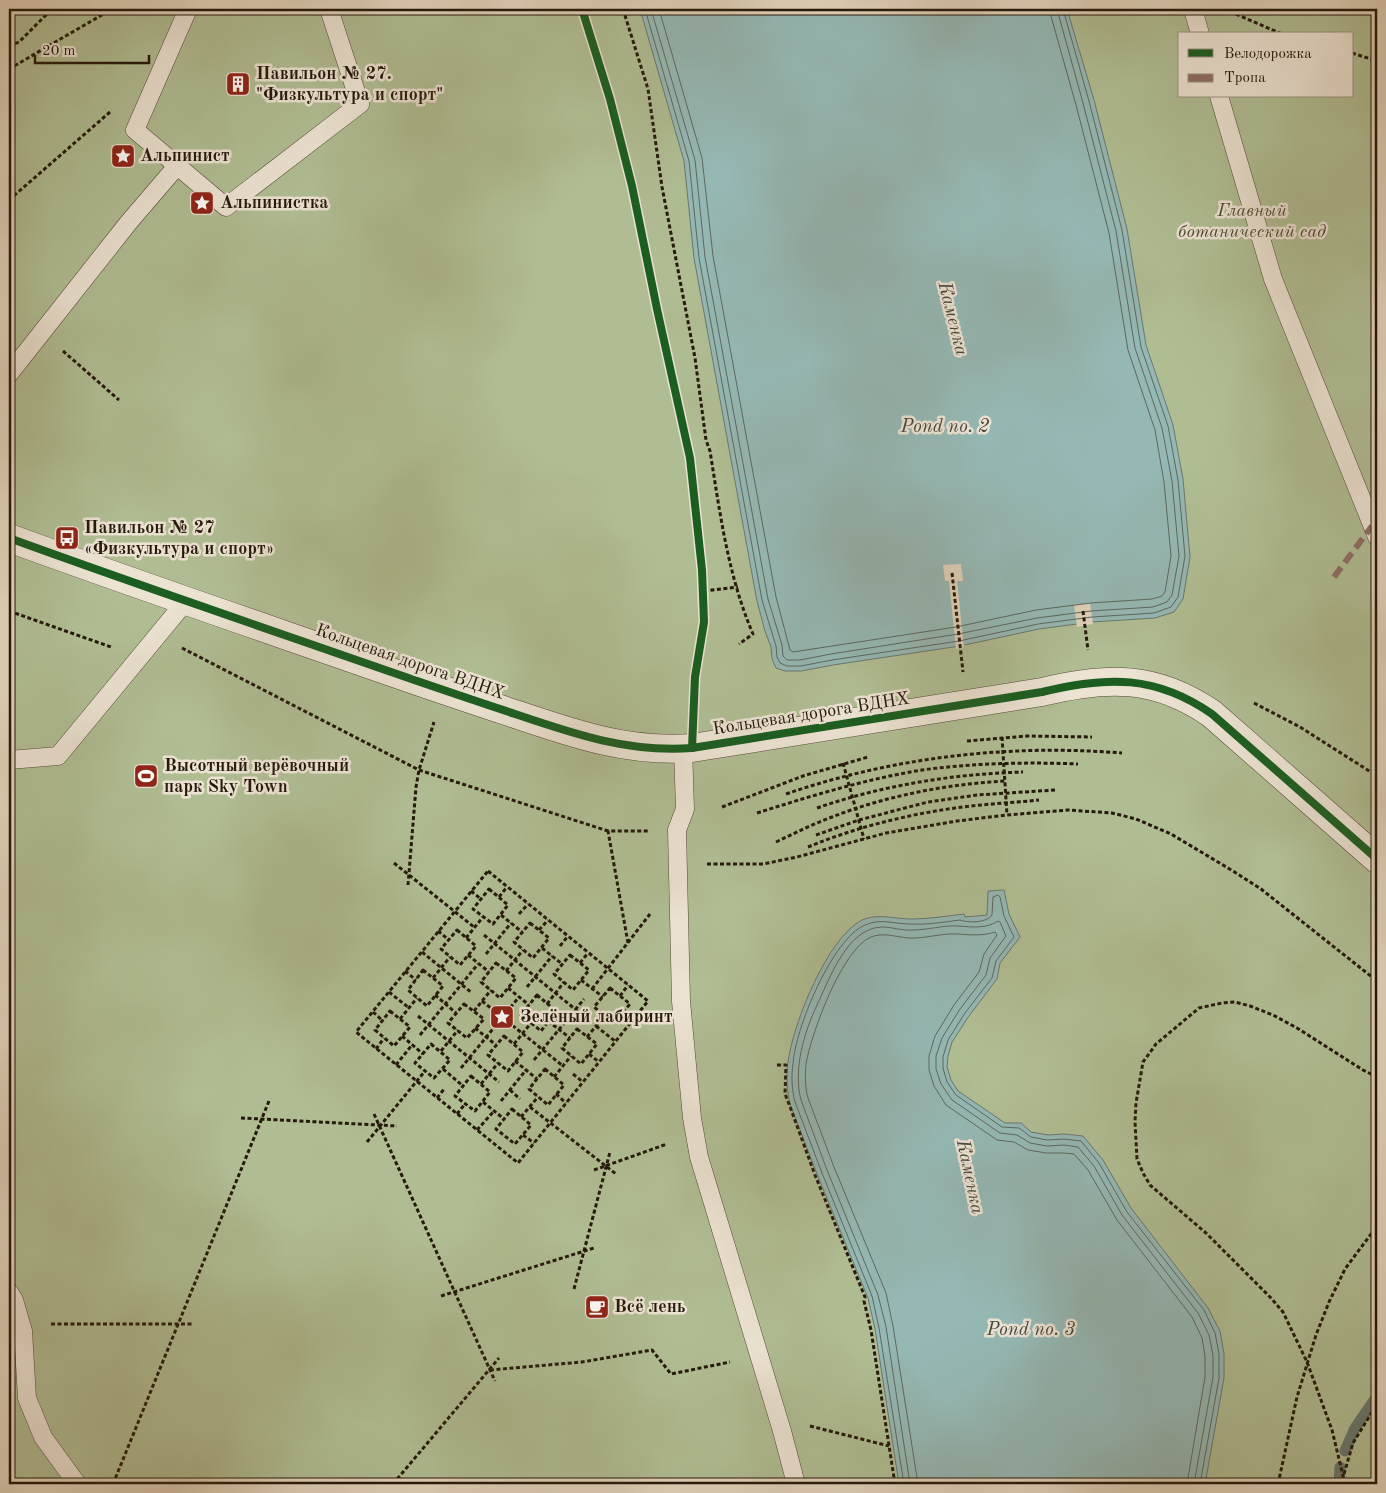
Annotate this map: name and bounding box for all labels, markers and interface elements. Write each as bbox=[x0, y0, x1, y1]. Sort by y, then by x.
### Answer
scale bar bbox=[35, 32, 149, 64]
legend bbox=[1178, 32, 1354, 98]
text: 20 m bbox=[42, 44, 76, 59]
text: Велодорожка bbox=[1224, 47, 1312, 62]
place label: Павильон № 27. "Физкультура и спорт" bbox=[256, 65, 443, 104]
building icon: Павильон № 27. "Физкультура и спорт" bbox=[225, 71, 251, 97]
text: Тропа bbox=[1224, 71, 1266, 86]
place icon: Альпинист bbox=[110, 143, 136, 169]
place label: Альпинист bbox=[140, 147, 230, 165]
place icon: Альпинистка bbox=[189, 190, 215, 216]
place label: Альпинистка bbox=[220, 194, 328, 212]
park label: Главный ботанический сад bbox=[1178, 202, 1326, 241]
water label: Каменка bbox=[933, 279, 970, 358]
water label: Pond no. 2 bbox=[900, 418, 989, 437]
place label: Павильон № 27 «Физкультура и спорт» bbox=[84, 519, 274, 558]
bus stop icon: Павильон № 27 «Физкультура и спорт» bbox=[54, 525, 80, 551]
street label: Кольцевая дорога ВДНХ bbox=[313, 621, 507, 703]
street label: Кольцевая дорога ВДНХ bbox=[711, 689, 911, 738]
place label: Высотный верёвочный парк Sky Town bbox=[164, 757, 349, 796]
sports icon: Высотный верёвочный парк Sky Town bbox=[133, 763, 159, 789]
place icon: Зелёный лабиринт bbox=[489, 1004, 515, 1030]
place label: Зелёный лабиринт bbox=[520, 1008, 673, 1026]
water label: Каменка bbox=[952, 1137, 986, 1216]
cafe icon: Всё лень bbox=[584, 1294, 610, 1320]
place label: Всё лень bbox=[614, 1298, 686, 1316]
water label: Pond no. 3 bbox=[986, 1321, 1075, 1340]

